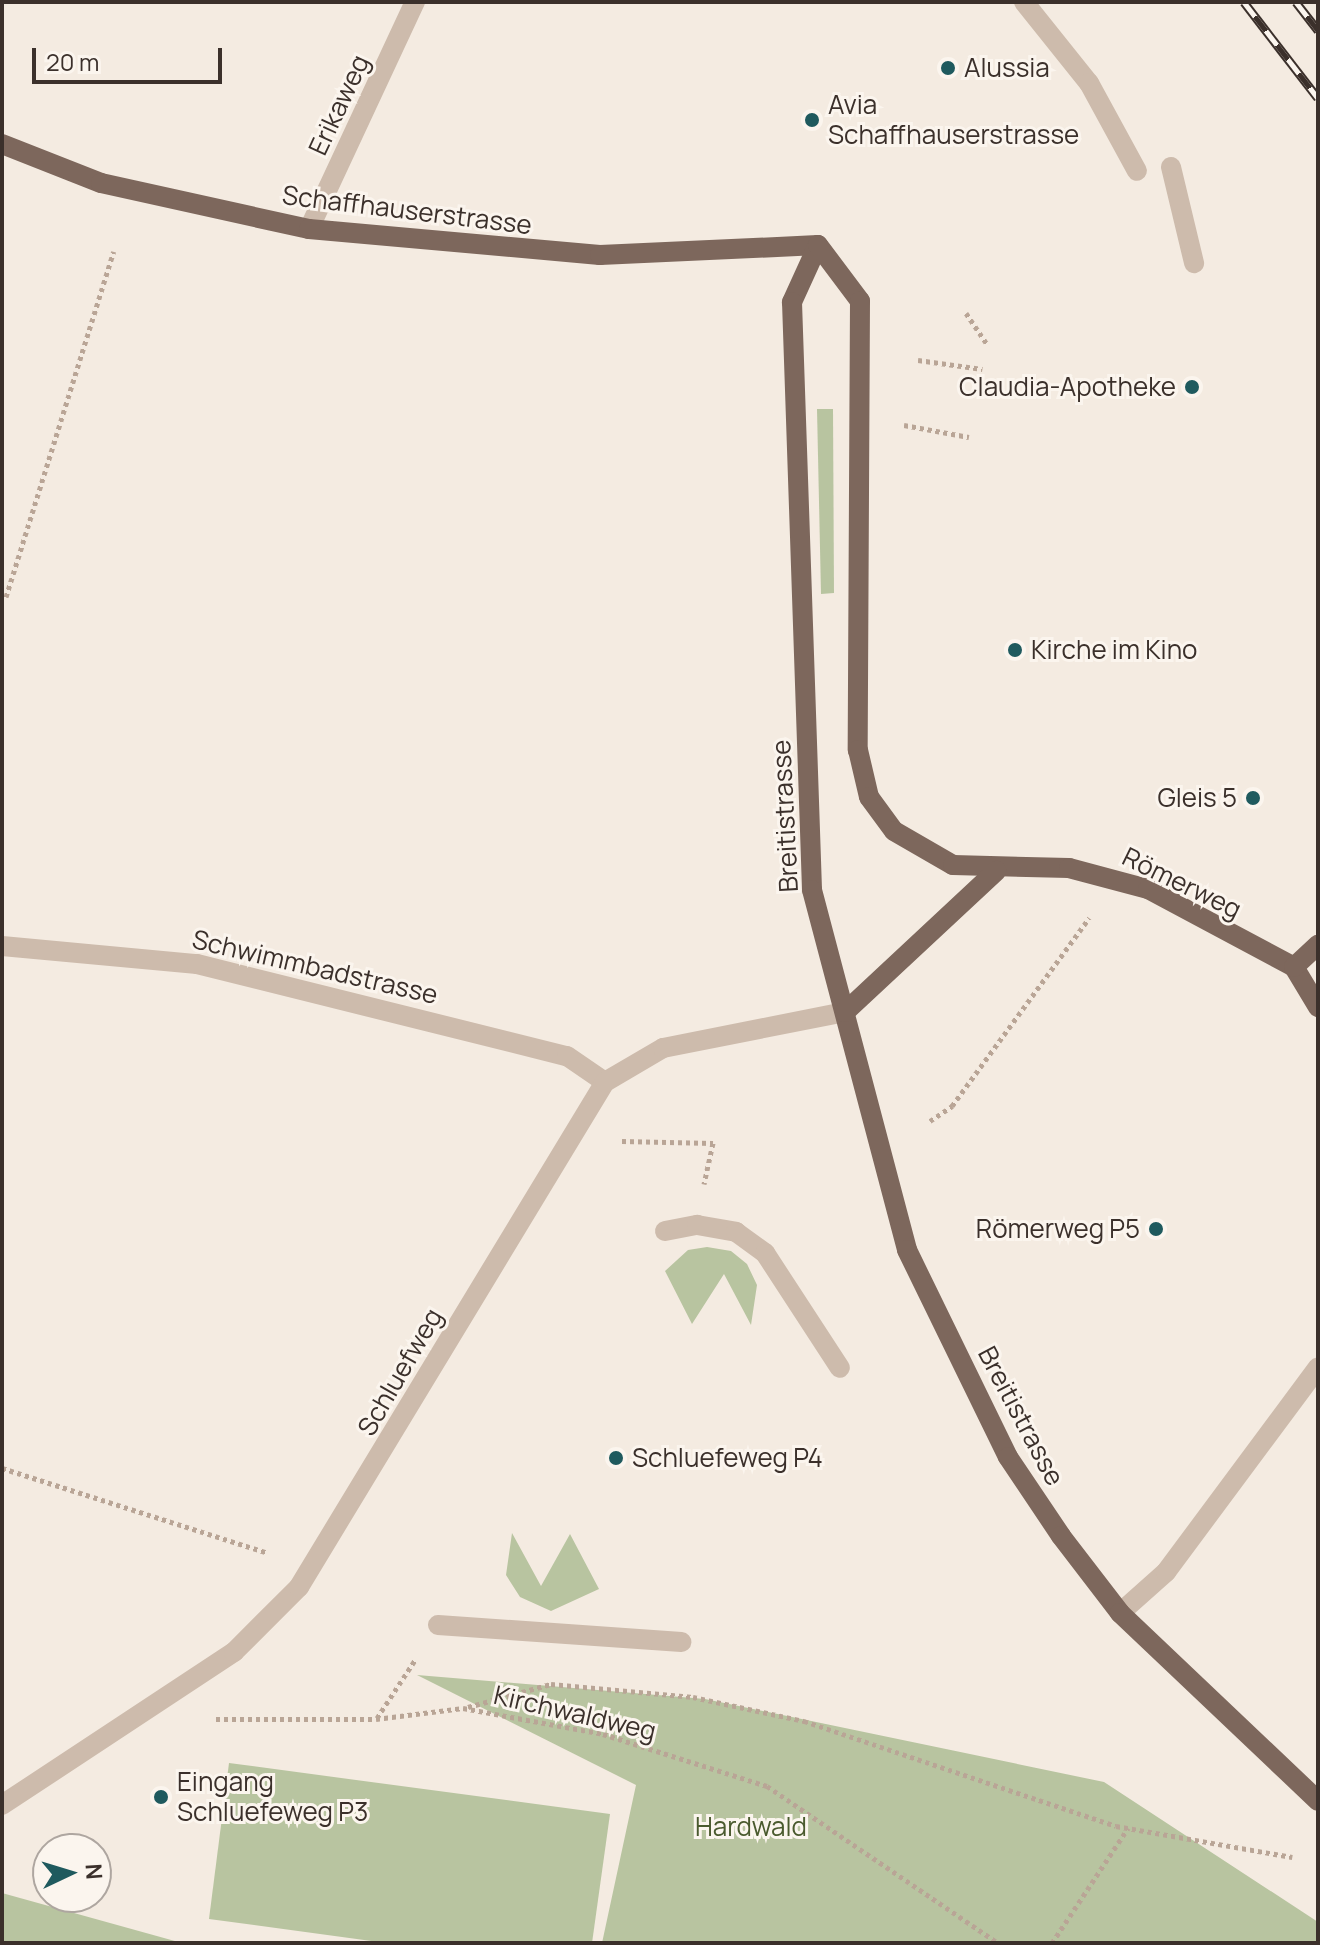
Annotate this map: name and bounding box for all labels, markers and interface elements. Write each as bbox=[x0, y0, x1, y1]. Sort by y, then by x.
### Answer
scale bar bbox=[36, 32, 226, 82]
text: 20 m bbox=[46, 45, 99, 78]
street label: Erikaweg bbox=[302, 50, 376, 160]
place label: Alussia bbox=[964, 52, 1050, 84]
marker: Alussia bbox=[939, 59, 957, 77]
place label: Avia Schaffhauserstrasse bbox=[828, 89, 1079, 150]
marker: Avia Schaffhauserstrasse bbox=[803, 111, 821, 129]
street label: Schaffhauserstrasse bbox=[280, 179, 534, 241]
place label: Claudia-Apotheke bbox=[959, 371, 1176, 403]
marker: Claudia-Apotheke bbox=[1183, 378, 1201, 396]
place label: Kirche im Kino bbox=[1031, 634, 1197, 666]
marker: Kirche im Kino bbox=[1006, 641, 1024, 659]
street label: Breitistrasse bbox=[765, 739, 805, 893]
place label: Gleis 5 bbox=[1157, 782, 1237, 814]
marker: Gleis 5 bbox=[1244, 789, 1262, 807]
street label: Römerweg bbox=[1117, 841, 1247, 925]
street label: Schwimmbadstrasse bbox=[189, 924, 441, 1010]
place label: Römerweg P5 bbox=[976, 1213, 1140, 1245]
marker: Römerweg P5 bbox=[1147, 1220, 1165, 1238]
street label: Schluefweg bbox=[351, 1303, 449, 1441]
street label: Breitistrasse bbox=[971, 1341, 1071, 1491]
place label: Schluefeweg P4 bbox=[632, 1442, 823, 1474]
marker: Schluefeweg P4 bbox=[607, 1449, 625, 1467]
street label: Kirchwaldweg bbox=[491, 1679, 659, 1747]
place label: Eingang Schluefeweg P3 bbox=[177, 1766, 368, 1828]
marker: Eingang Schluefeweg P3 bbox=[152, 1788, 170, 1806]
park label: Hardwald bbox=[695, 1811, 807, 1843]
north arrow bbox=[32, 1833, 112, 1913]
text: N bbox=[78, 1863, 109, 1880]

